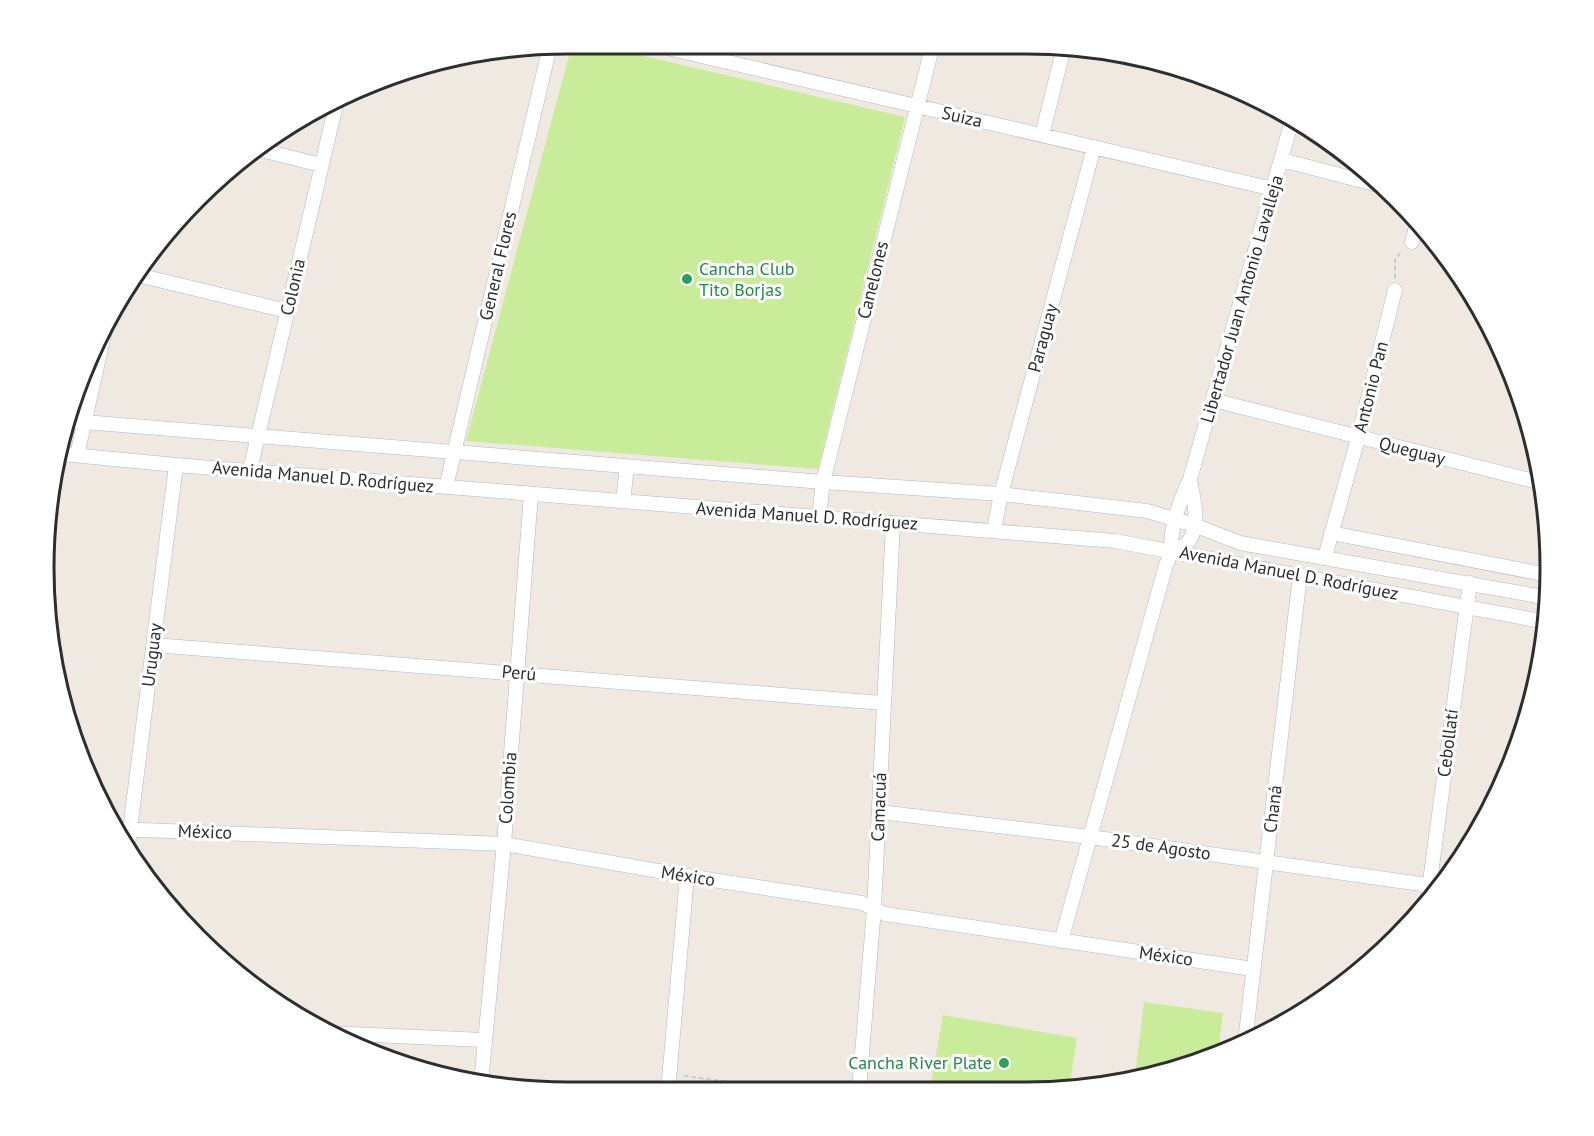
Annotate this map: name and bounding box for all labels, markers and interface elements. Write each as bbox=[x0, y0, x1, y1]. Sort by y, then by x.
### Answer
street label: Suiza bbox=[940, 101, 985, 132]
street label: Libertador Juan Antonio Lavalleja bbox=[1195, 172, 1288, 425]
street label: General Flores bbox=[474, 209, 521, 323]
street label: Canelones bbox=[852, 239, 893, 321]
street label: Colonia bbox=[275, 256, 310, 318]
place label: Cancha Club Tito Borjas bbox=[699, 257, 794, 301]
marker: Cancha Club Tito Borjas bbox=[680, 272, 694, 286]
street label: Paraguay bbox=[1022, 300, 1063, 375]
street label: Antonio Pan bbox=[1348, 339, 1393, 435]
street label: Queguay bbox=[1377, 431, 1448, 470]
street label: Avenida Manuel D. Rodríguez bbox=[211, 455, 435, 498]
street label: Avenida Manuel D. Rodríguez bbox=[695, 496, 919, 535]
street label: Avenida Manuel D. Rodríguez bbox=[1178, 540, 1400, 605]
street label: Uruguay bbox=[136, 621, 167, 688]
street label: Perú bbox=[501, 660, 537, 685]
street label: Cebollatí bbox=[1432, 707, 1463, 778]
street label: Colombia bbox=[494, 751, 521, 825]
street label: Camacuá bbox=[866, 772, 891, 842]
street label: Chaná bbox=[1258, 784, 1287, 834]
street label: México bbox=[177, 819, 233, 844]
street label: 25 de Agosto bbox=[1110, 828, 1212, 865]
street label: México bbox=[659, 860, 717, 891]
street label: México bbox=[1138, 940, 1195, 971]
place label: Cancha River Plate bbox=[848, 1051, 992, 1074]
marker: Cancha River Plate bbox=[997, 1056, 1011, 1070]

